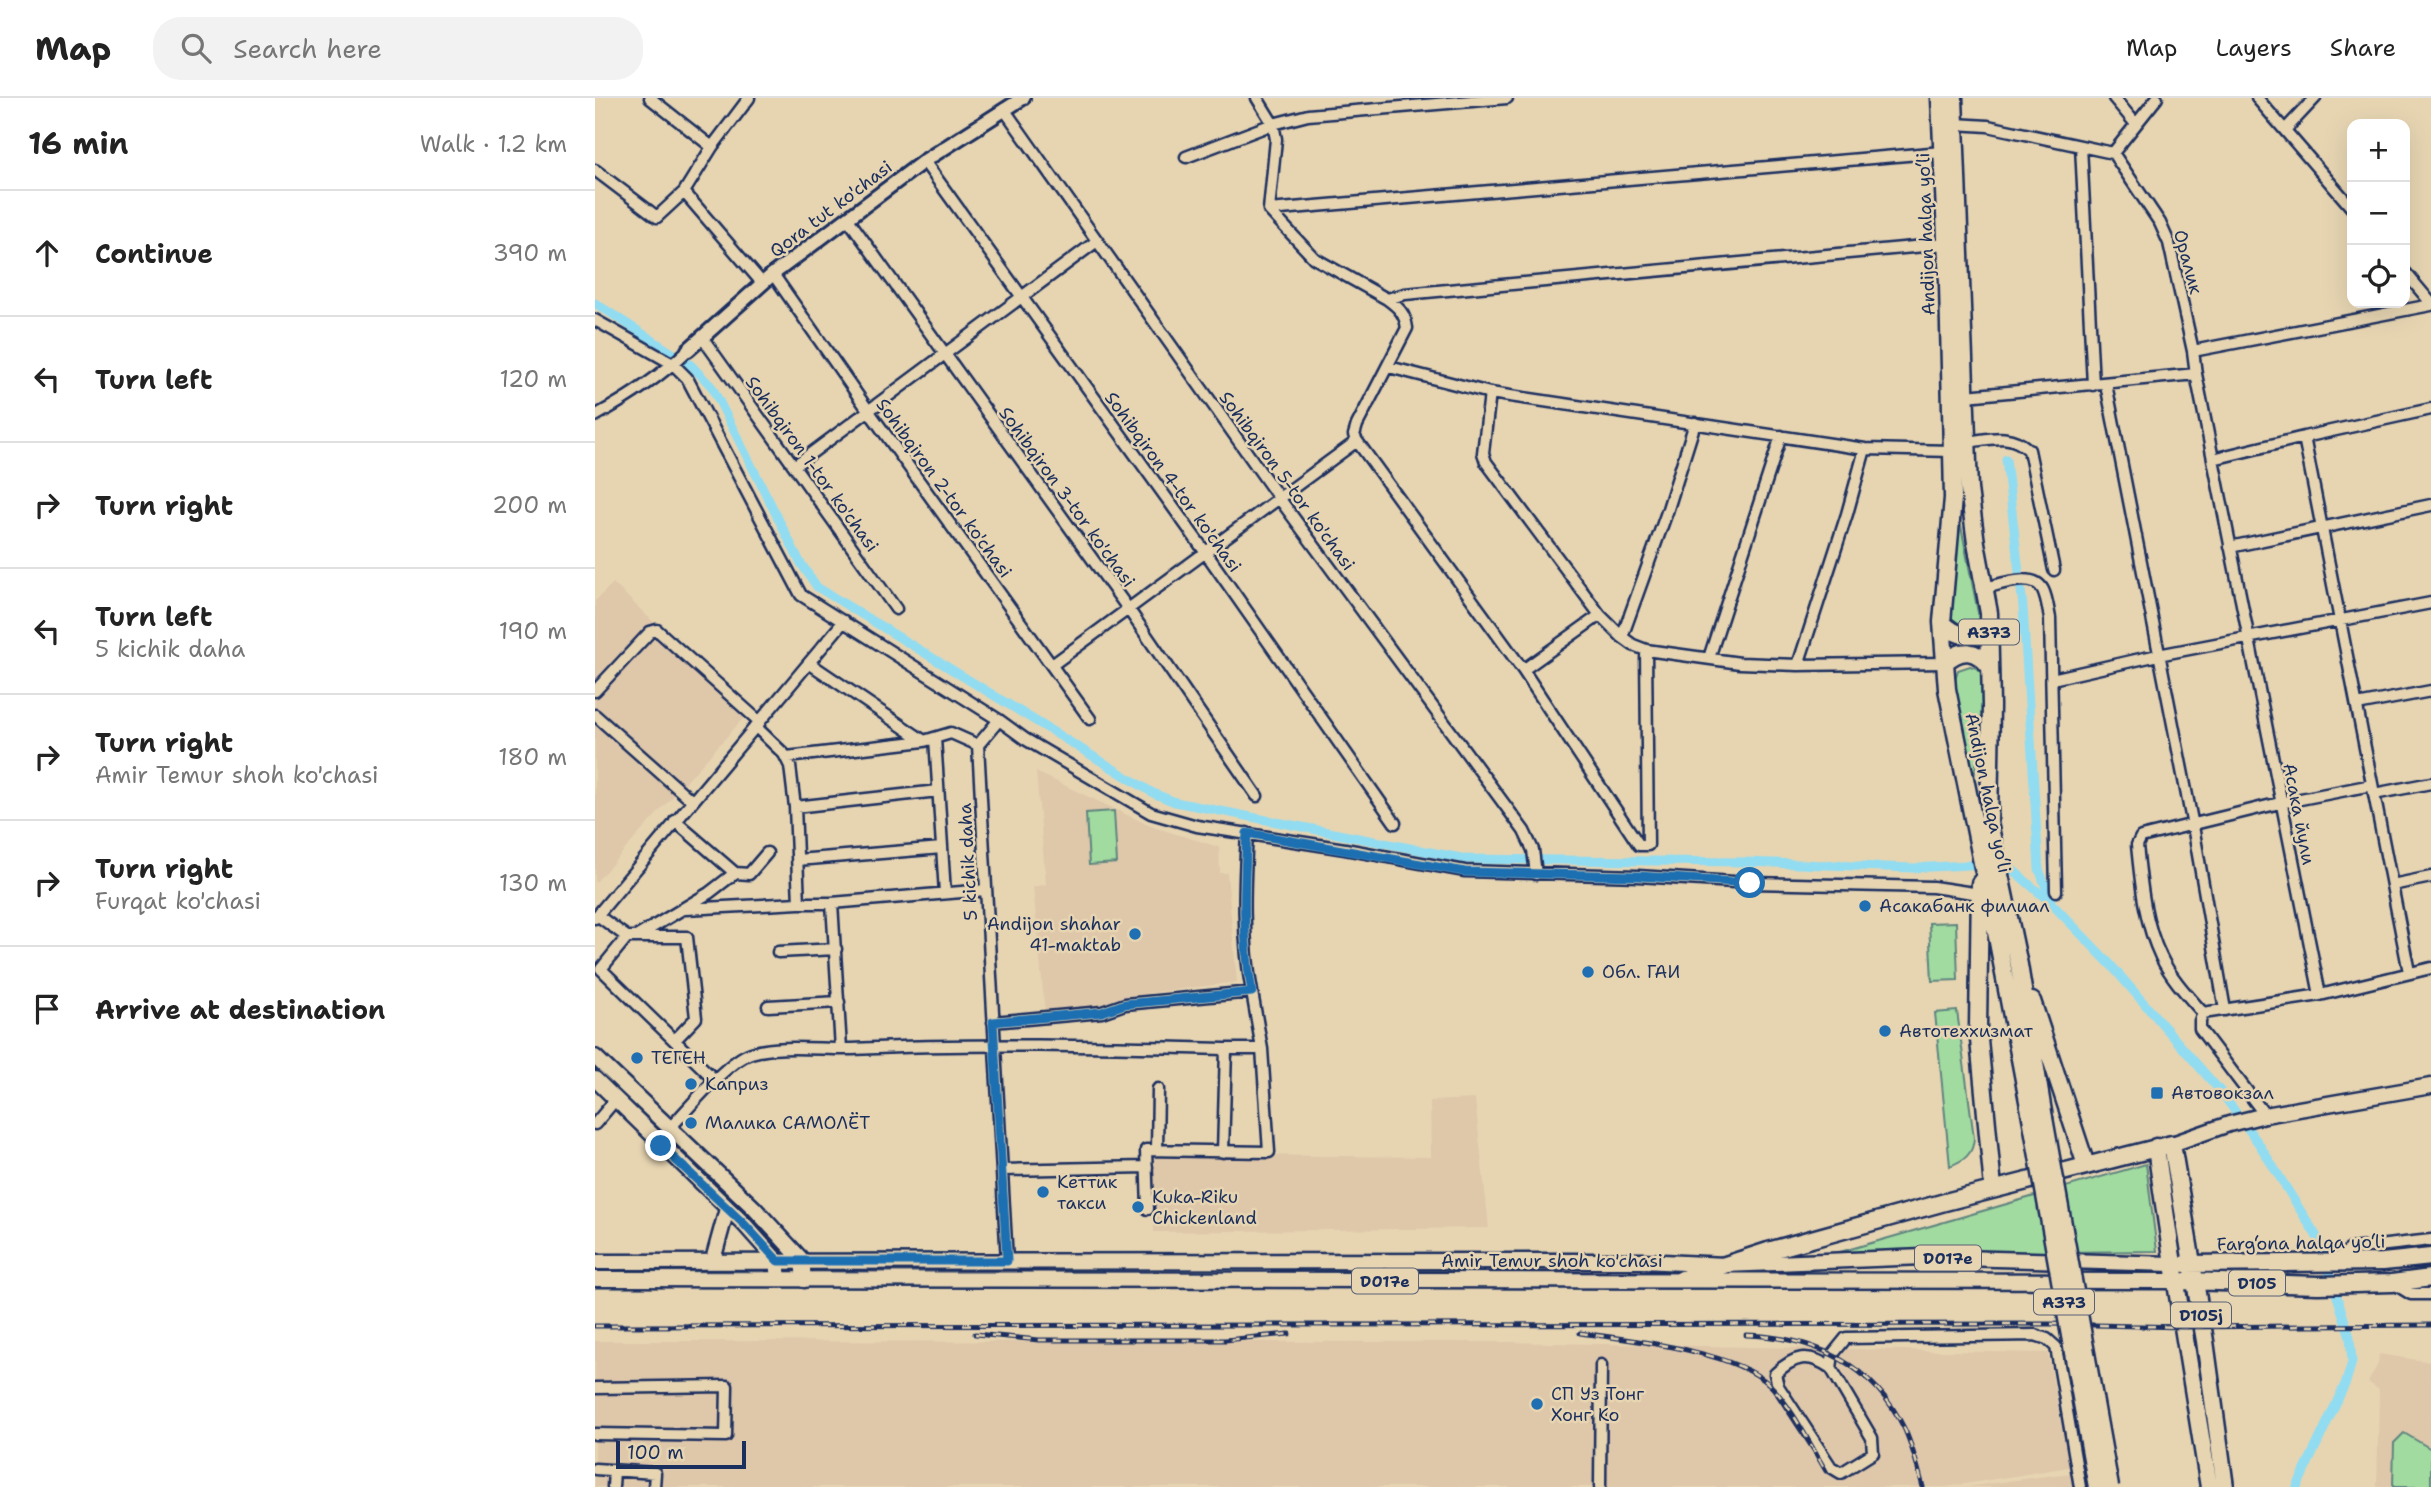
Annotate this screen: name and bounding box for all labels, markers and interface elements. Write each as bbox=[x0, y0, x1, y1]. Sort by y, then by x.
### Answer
search box bbox=[153, 17, 643, 80]
text: Map bbox=[35, 26, 111, 71]
icon: search bbox=[177, 29, 215, 67]
text: Search here bbox=[233, 31, 382, 66]
text: Map bbox=[2126, 32, 2177, 64]
text: Layers bbox=[2215, 32, 2292, 64]
text: Share bbox=[2330, 32, 2396, 64]
map controls bbox=[2347, 119, 2410, 308]
button: + bbox=[2347, 119, 2410, 182]
text: 16 min bbox=[28, 123, 128, 164]
text: Walk · 1.2 km bbox=[420, 129, 567, 159]
street label: Andijon halqa yo‘li bbox=[1911, 152, 1941, 316]
street label: Qora tut ko'chasi bbox=[765, 155, 897, 263]
button: − bbox=[2347, 182, 2410, 245]
street label: Оралик bbox=[2168, 227, 2208, 297]
icon: ahead bbox=[28, 234, 66, 272]
text: Continue bbox=[95, 236, 213, 271]
text: 390 m bbox=[493, 238, 567, 268]
button: locate bbox=[2347, 245, 2410, 308]
icon: left bbox=[28, 360, 66, 398]
text: Turn left bbox=[95, 362, 212, 397]
text: 120 m bbox=[499, 364, 567, 394]
street label: Sohibqiron 1-tor ko'chasi bbox=[740, 371, 884, 557]
street label: Sohibqiron 5-tor ko'chasi bbox=[1214, 386, 1360, 576]
street label: Sohibqiron 4-tor ko'chasi bbox=[1099, 387, 1247, 577]
street label: Sohibqiron 2-tor ko'chasi bbox=[871, 393, 1017, 583]
street label: Sohibqiron 3-tor ko'chasi bbox=[993, 402, 1141, 592]
icon: right bbox=[28, 486, 66, 524]
text: Turn right bbox=[95, 488, 233, 523]
text: 200 m bbox=[492, 490, 567, 520]
text: Turn left bbox=[95, 599, 212, 634]
icon: left bbox=[28, 612, 66, 650]
text: 190 m bbox=[499, 616, 567, 646]
road number: A373 bbox=[1959, 620, 2019, 645]
text: 5 kichik daha bbox=[95, 634, 245, 664]
street label: Andijon halqa yo‘li bbox=[1959, 711, 2017, 875]
text: Turn right bbox=[95, 725, 233, 760]
icon: right bbox=[28, 738, 66, 776]
text: 180 m bbox=[498, 742, 567, 772]
text: Amir Temur shoh ko'chasi bbox=[95, 760, 379, 790]
street label: Асака йули bbox=[2277, 761, 2321, 867]
street label: 5 kichik daha bbox=[953, 803, 983, 921]
text: Turn right bbox=[95, 851, 233, 886]
icon: right bbox=[28, 864, 66, 902]
route start bbox=[1734, 867, 1765, 898]
text: 130 m bbox=[499, 868, 567, 898]
text: Furqat ko'chasi bbox=[95, 886, 261, 916]
place label: Асакабанк филиал bbox=[1879, 894, 2049, 918]
marker: Асакабанк филиал bbox=[1857, 898, 1873, 914]
place label: Andijon shahar 41-maktab bbox=[987, 912, 1121, 957]
marker: Andijon shahar 41-maktab bbox=[1127, 926, 1143, 942]
place label: Обл. ГАИ bbox=[1602, 960, 1680, 984]
marker: Обл. ГАИ bbox=[1580, 964, 1596, 980]
icon: arrive bbox=[28, 990, 66, 1028]
text: Arrive at destination bbox=[95, 992, 385, 1027]
place label: Автотеххизмат bbox=[1899, 1019, 2034, 1043]
marker: Автотеххизмат bbox=[1877, 1023, 1893, 1039]
place label: ТЕГЕН bbox=[651, 1046, 706, 1070]
marker: ТЕГЕН bbox=[629, 1050, 645, 1066]
place label: Каприз bbox=[705, 1072, 768, 1096]
marker: Каприз bbox=[683, 1076, 699, 1092]
place label: Автовокзал bbox=[2171, 1081, 2274, 1105]
marker: Автовокзал bbox=[2149, 1085, 2165, 1101]
place label: Малика САМОЛЁТ bbox=[705, 1111, 870, 1135]
marker: Малика САМОЛЁТ bbox=[683, 1115, 699, 1131]
route end bbox=[645, 1130, 676, 1161]
place label: Кеттик такси bbox=[1057, 1170, 1118, 1215]
marker: Кеттик такси bbox=[1035, 1184, 1051, 1200]
place label: Kuka-Riku Chickenland bbox=[1152, 1185, 1257, 1230]
marker: Kuka-Riku Chickenland bbox=[1130, 1199, 1146, 1215]
street label: Farg‘ona halqa yo‘li bbox=[2216, 1230, 2386, 1256]
road number: D017e bbox=[1915, 1246, 1981, 1270]
street label: Amir Temur shoh ko'chasi bbox=[1441, 1249, 1663, 1273]
road number: D017e bbox=[1352, 1268, 1418, 1294]
road number: D105 bbox=[2229, 1270, 2285, 1296]
road number: A373 bbox=[2034, 1290, 2094, 1314]
road number: D105j bbox=[2171, 1302, 2231, 1328]
place label: СП Уз Тонг Хонг Ко bbox=[1551, 1382, 1644, 1427]
marker: СП Уз Тонг Хонг Ко bbox=[1529, 1396, 1545, 1412]
scale bar bbox=[616, 1438, 745, 1470]
text: 100 m bbox=[627, 1440, 684, 1465]

